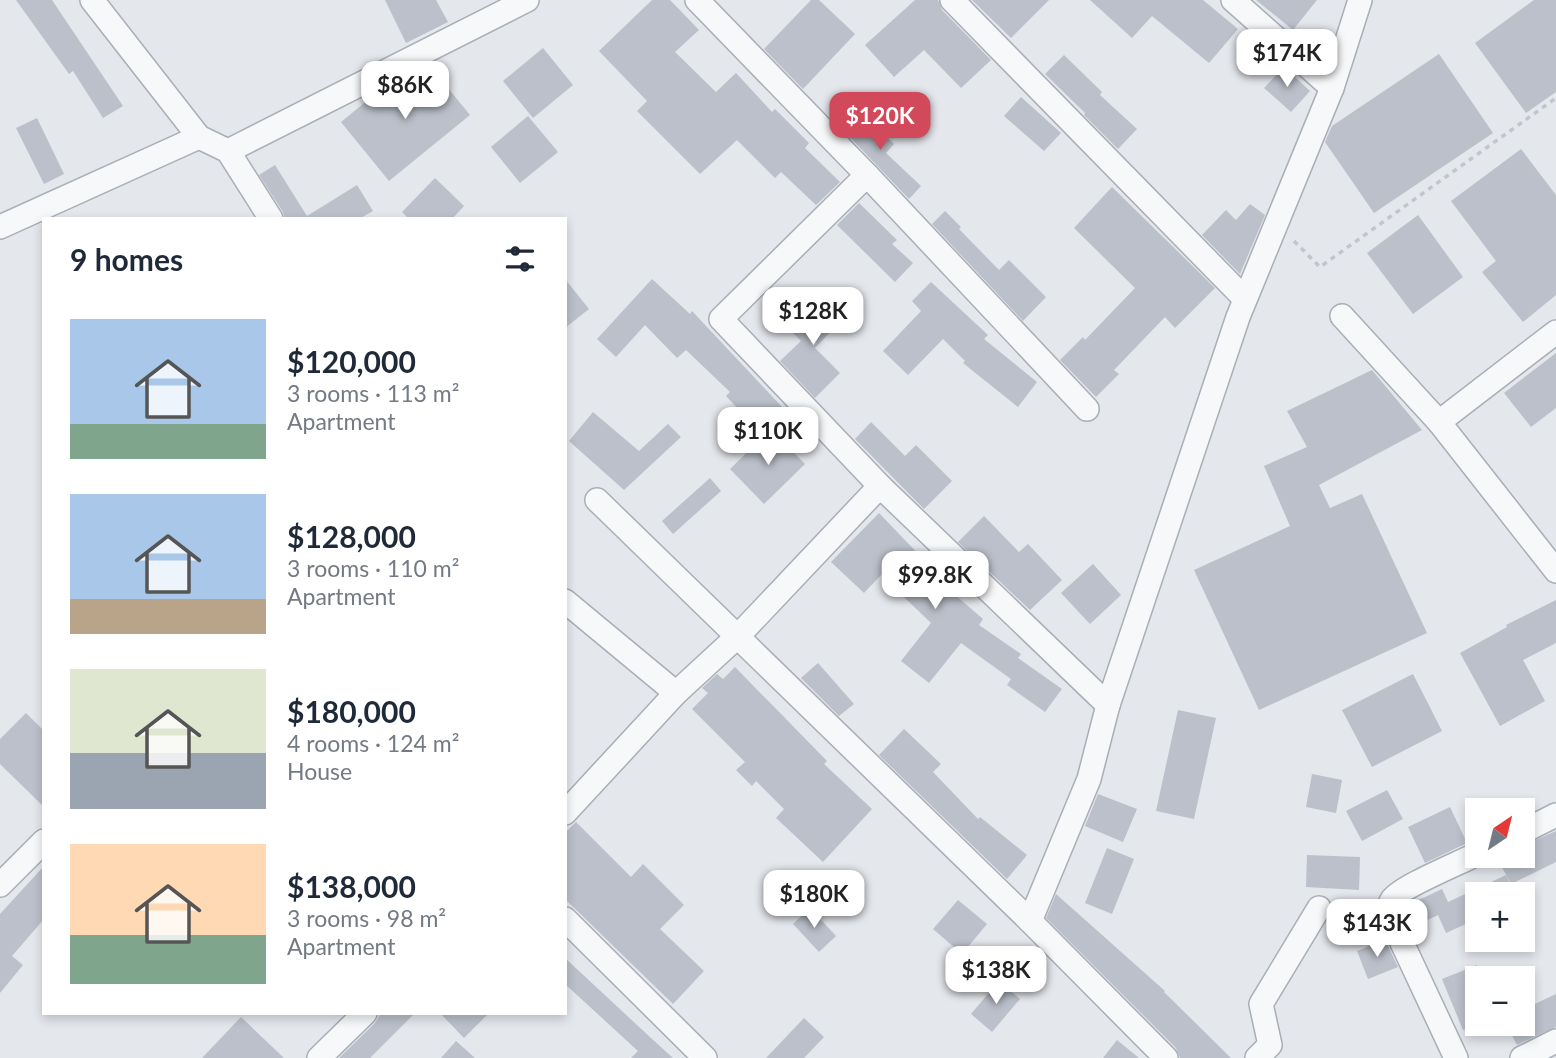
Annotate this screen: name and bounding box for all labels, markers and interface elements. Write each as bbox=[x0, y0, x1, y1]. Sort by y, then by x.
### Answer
pin: $174K bbox=[1238, 29, 1336, 89]
text: $174K bbox=[1252, 38, 1322, 66]
pin: $86K bbox=[364, 61, 446, 121]
text: $86K bbox=[377, 70, 433, 98]
pin: $120K bbox=[831, 92, 929, 152]
text: $120K bbox=[845, 101, 915, 129]
icon: filters bbox=[501, 240, 539, 278]
text: 9 homes bbox=[70, 241, 183, 277]
pin: $128K bbox=[764, 288, 862, 347]
text: $128K bbox=[778, 296, 848, 324]
text: $120,000 bbox=[287, 343, 416, 379]
icon: home bbox=[126, 347, 210, 431]
text: 3 rooms · 113 m² bbox=[287, 379, 459, 407]
text: Apartment bbox=[287, 407, 395, 435]
pin: $110K bbox=[719, 407, 817, 467]
text: $110K bbox=[733, 416, 803, 444]
text: $128,000 bbox=[287, 518, 416, 554]
icon: home bbox=[126, 522, 210, 606]
pin: $99.8K bbox=[878, 552, 992, 611]
text: 3 rooms · 110 m² bbox=[287, 554, 459, 582]
text: $99.8K bbox=[898, 560, 972, 588]
text: Apartment bbox=[287, 582, 395, 610]
text: $180,000 bbox=[287, 693, 416, 729]
icon: home bbox=[126, 697, 210, 781]
text: 4 rooms · 124 m² bbox=[287, 729, 459, 757]
text: House bbox=[287, 757, 352, 785]
north arrow bbox=[1465, 798, 1535, 868]
map controls bbox=[1465, 798, 1535, 1036]
text: $138,000 bbox=[287, 868, 416, 904]
pin: $180K bbox=[765, 870, 863, 930]
icon: home bbox=[126, 872, 210, 956]
text: $180K bbox=[779, 879, 849, 907]
button: + bbox=[1465, 882, 1535, 952]
pin: $143K bbox=[1328, 900, 1426, 959]
text: 3 rooms · 98 m² bbox=[287, 904, 446, 932]
text: $143K bbox=[1342, 908, 1412, 936]
text: Apartment bbox=[287, 932, 395, 960]
pin: $138K bbox=[947, 946, 1045, 1006]
text: $138K bbox=[961, 955, 1031, 983]
button: − bbox=[1465, 966, 1535, 1036]

